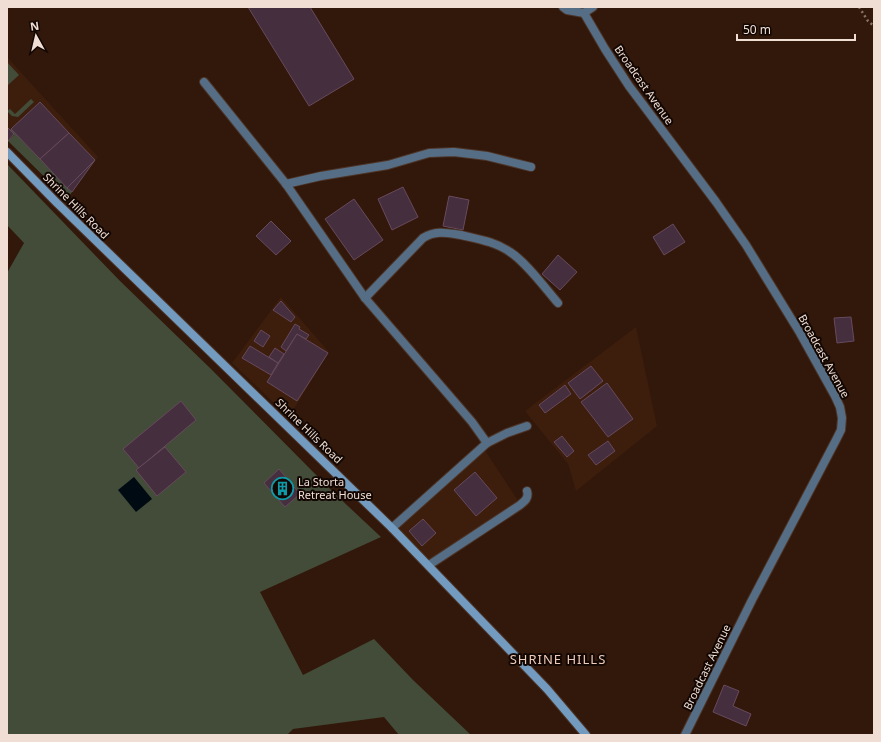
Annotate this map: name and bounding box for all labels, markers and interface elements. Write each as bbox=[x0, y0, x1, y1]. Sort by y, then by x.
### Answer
north arrow bbox=[16, 16, 56, 56]
scale bar bbox=[737, 16, 855, 42]
text: N bbox=[29, 18, 40, 34]
text: 50 m bbox=[743, 21, 771, 38]
street label: Broadcast Avenue bbox=[612, 42, 677, 127]
street label: Shrine Hills Road bbox=[40, 169, 113, 242]
street label: Broadcast Avenue bbox=[795, 311, 854, 400]
street label: Shrine Hills Road bbox=[273, 395, 346, 466]
place label: La Storta Retreat House bbox=[298, 474, 372, 502]
building icon: La Storta Retreat House bbox=[269, 475, 295, 501]
street label: Broadcast Avenue bbox=[679, 622, 734, 712]
district label: SHRINE HILLS bbox=[510, 650, 606, 668]

